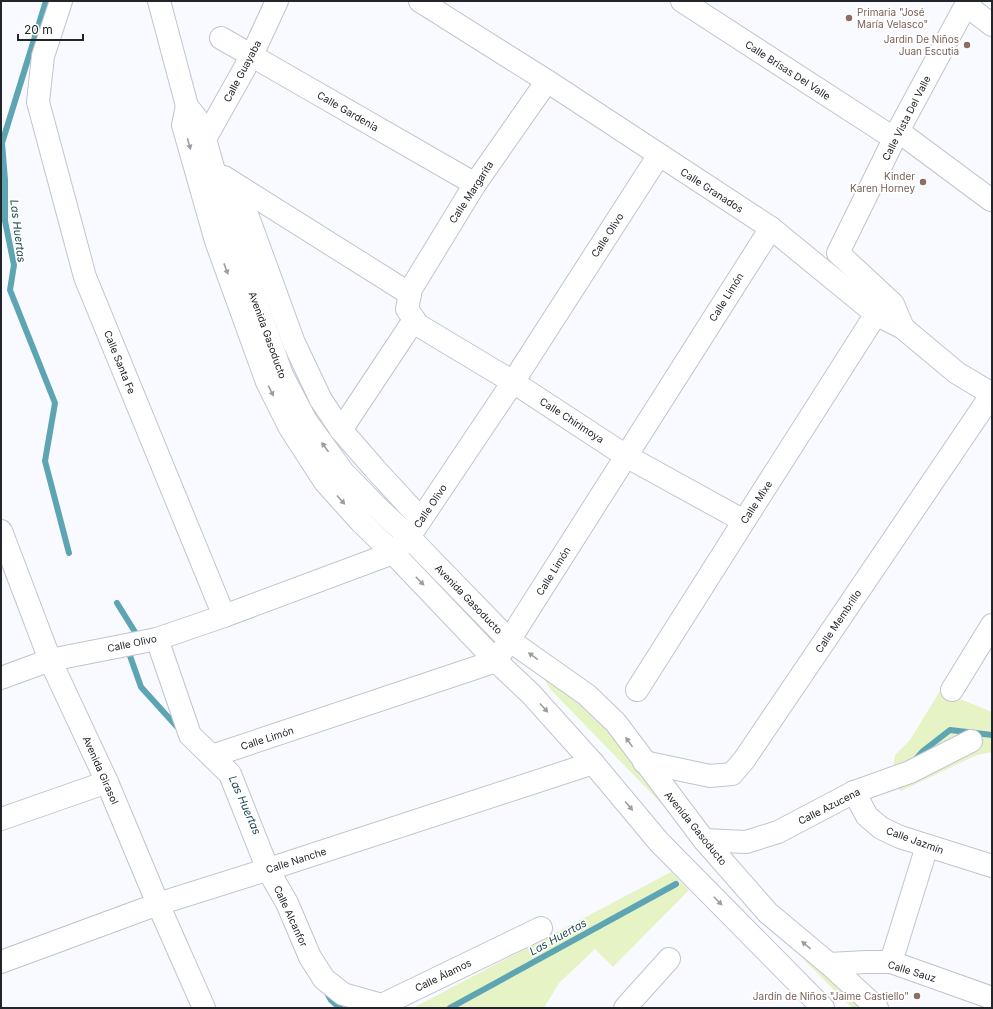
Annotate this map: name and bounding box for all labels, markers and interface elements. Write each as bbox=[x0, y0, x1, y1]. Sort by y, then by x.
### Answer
place label: Primaria "José María Velasco" bbox=[857, 6, 928, 30]
marker: Primaria "José María Velasco" bbox=[844, 13, 854, 23]
scale bar bbox=[18, 16, 83, 42]
text: 20 m bbox=[24, 22, 53, 37]
place label: Jardin De Niños Juan Escutia bbox=[884, 33, 959, 57]
street label: Calle Guayaba bbox=[221, 38, 263, 104]
street label: Calle Brisas Del Valle bbox=[743, 38, 833, 102]
marker: Jardin De Niños Juan Escutia bbox=[962, 40, 972, 50]
street label: Calle Vista Del Valle bbox=[879, 73, 933, 162]
street label: Calle Gardenia bbox=[315, 89, 381, 133]
one-way arrow bbox=[186, 138, 192, 150]
street label: Calle Margarita bbox=[446, 159, 496, 225]
street label: Calle Granados bbox=[678, 165, 746, 215]
place label: Kinder Karen Horney bbox=[850, 170, 915, 194]
marker: Kinder Karen Horney bbox=[918, 177, 928, 187]
water label: Las Huertas bbox=[7, 199, 29, 263]
street label: Calle Olivo bbox=[588, 211, 626, 259]
one-way arrow bbox=[224, 263, 230, 275]
street label: Calle Limón bbox=[706, 270, 746, 324]
street label: Avenida Gasoducto bbox=[247, 290, 289, 380]
street label: Calle Santa Fe bbox=[102, 328, 138, 396]
one-way arrow bbox=[268, 385, 274, 396]
street label: Calle Chirimoya bbox=[538, 395, 606, 445]
one-way arrow bbox=[321, 442, 329, 453]
street label: Calle Mixe bbox=[738, 478, 774, 526]
street label: Calle Olivo bbox=[411, 482, 449, 530]
one-way arrow bbox=[336, 494, 345, 505]
street label: Calle Limón bbox=[533, 544, 573, 598]
street label: Avenida Gasoducto bbox=[433, 562, 505, 636]
one-way arrow bbox=[416, 576, 425, 587]
street label: Calle Membrillo bbox=[813, 587, 863, 655]
street label: Calle Olivo bbox=[106, 632, 158, 654]
one-way arrow bbox=[527, 652, 538, 661]
one-way arrow bbox=[539, 704, 548, 713]
street label: Calle Limón bbox=[239, 724, 295, 752]
street label: Avenida Girasol bbox=[81, 734, 121, 806]
one-way arrow bbox=[626, 737, 634, 747]
water label: Las Huertas bbox=[226, 773, 264, 837]
street label: Calle Azucena bbox=[796, 785, 862, 827]
street label: Avenida Gasoducto bbox=[663, 789, 729, 867]
one-way arrow bbox=[625, 801, 634, 812]
street label: Calle Jazmín bbox=[885, 824, 945, 856]
street label: Calle Nanche bbox=[264, 845, 328, 875]
street label: Calle Alcanfor bbox=[272, 883, 311, 949]
one-way arrow bbox=[713, 896, 723, 906]
water label: Las Huertas bbox=[527, 915, 589, 958]
one-way arrow bbox=[801, 940, 812, 949]
street label: Calle Álamos bbox=[412, 955, 473, 994]
street label: Calle Sauz bbox=[886, 958, 938, 984]
place label: Jardín de Niños "Jaime Castiello" bbox=[753, 990, 909, 1002]
marker: Jardín de Niños "Jaime Castiello" bbox=[912, 991, 922, 1001]

